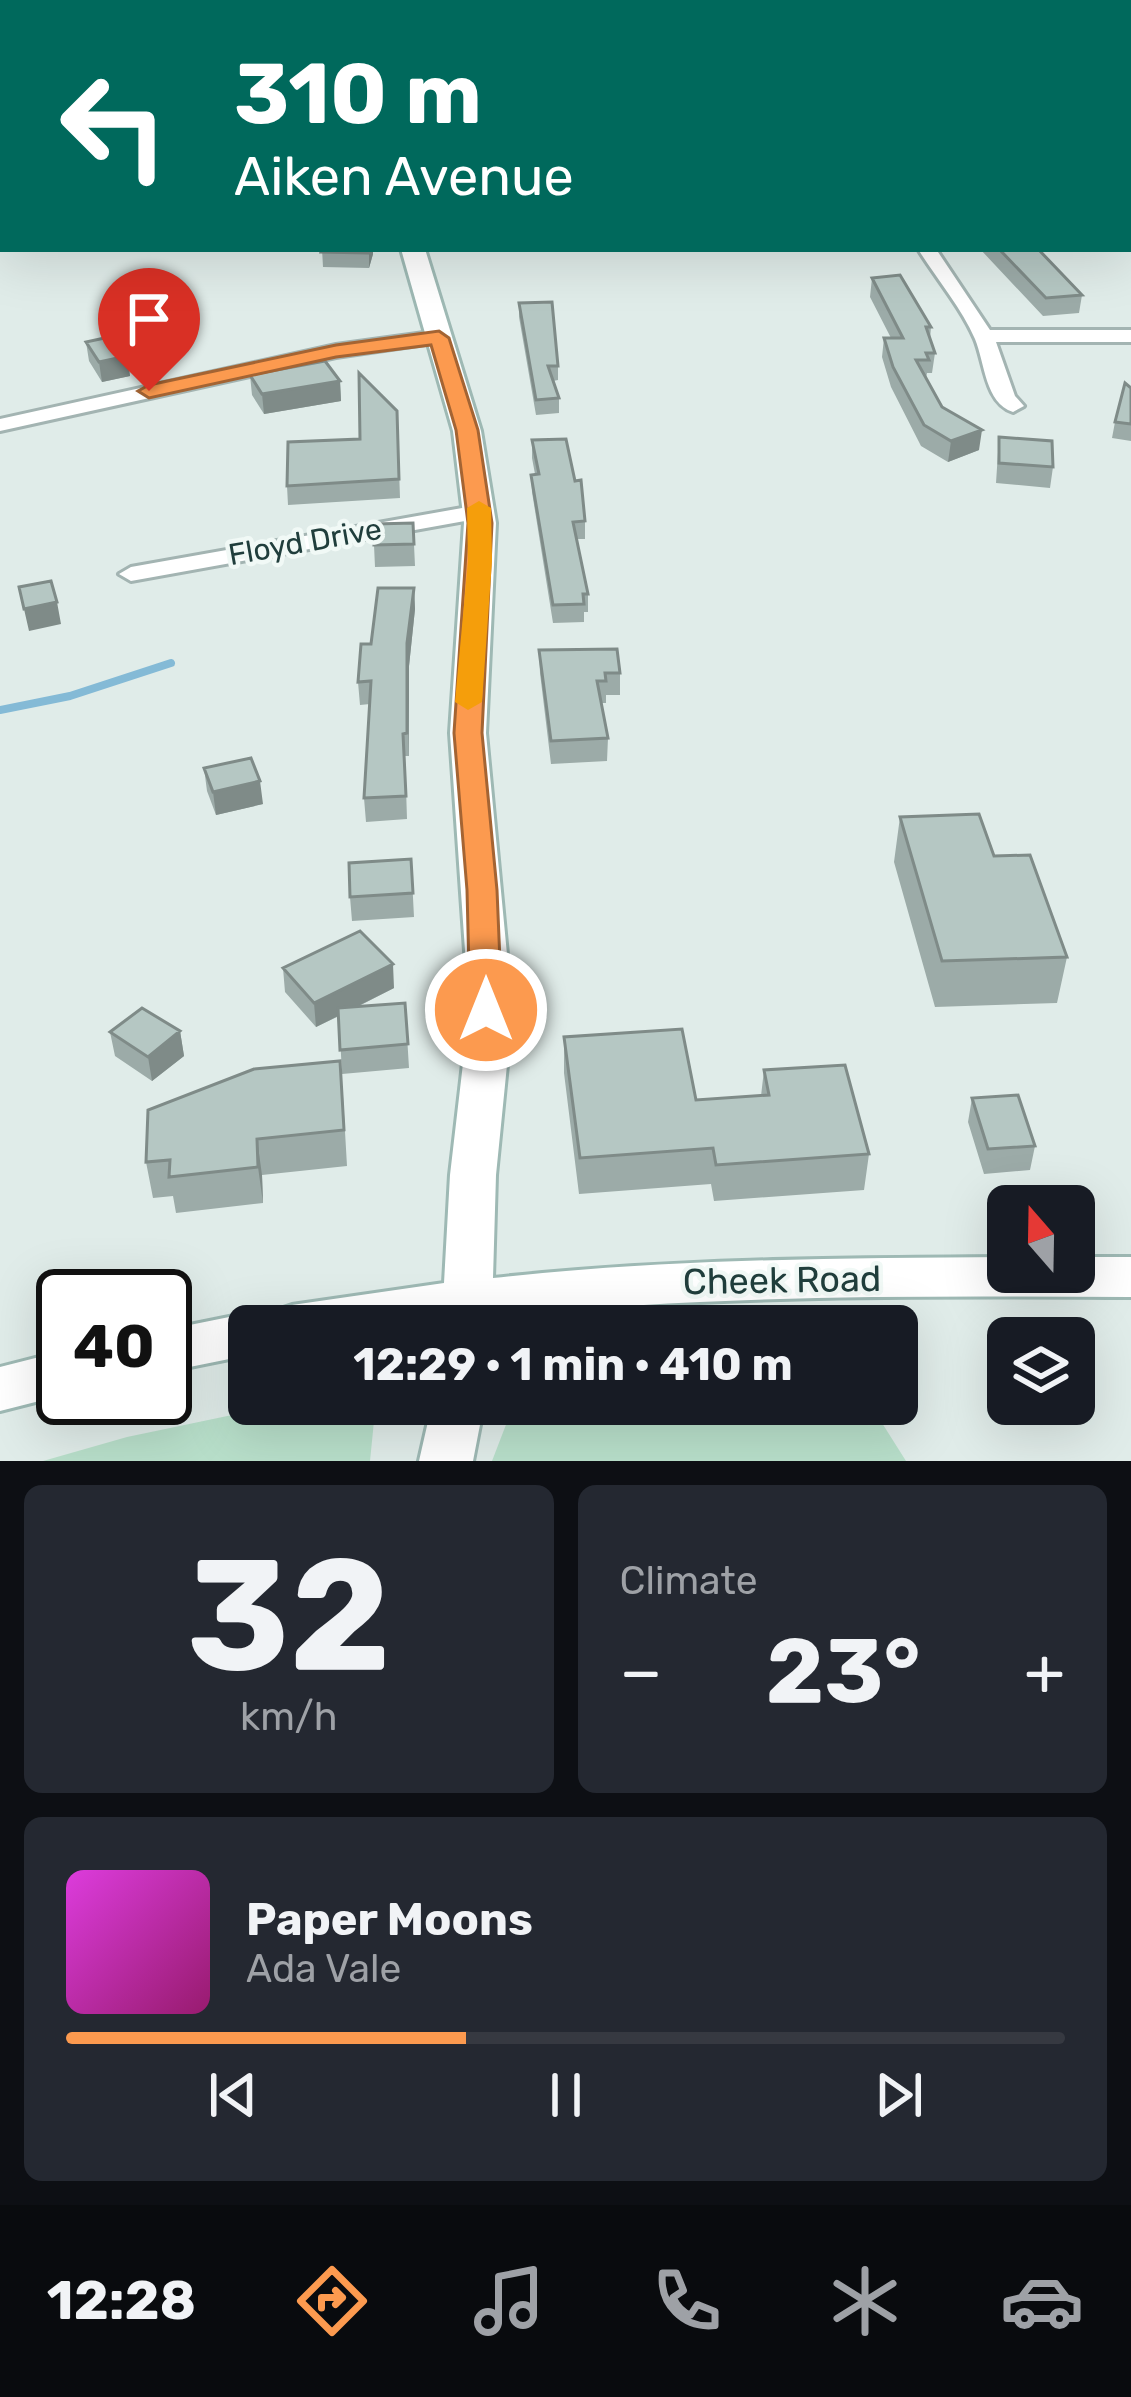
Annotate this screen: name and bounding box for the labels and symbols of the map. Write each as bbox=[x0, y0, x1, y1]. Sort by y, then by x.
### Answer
pin bbox=[98, 268, 200, 391]
street label: Floyd Drive bbox=[226, 511, 384, 573]
position arrow bbox=[423, 947, 549, 1073]
north arrow bbox=[987, 1185, 1095, 1293]
street label: Cheek Road bbox=[682, 1257, 882, 1303]
speed limit sign: 40 bbox=[36, 1269, 192, 1425]

